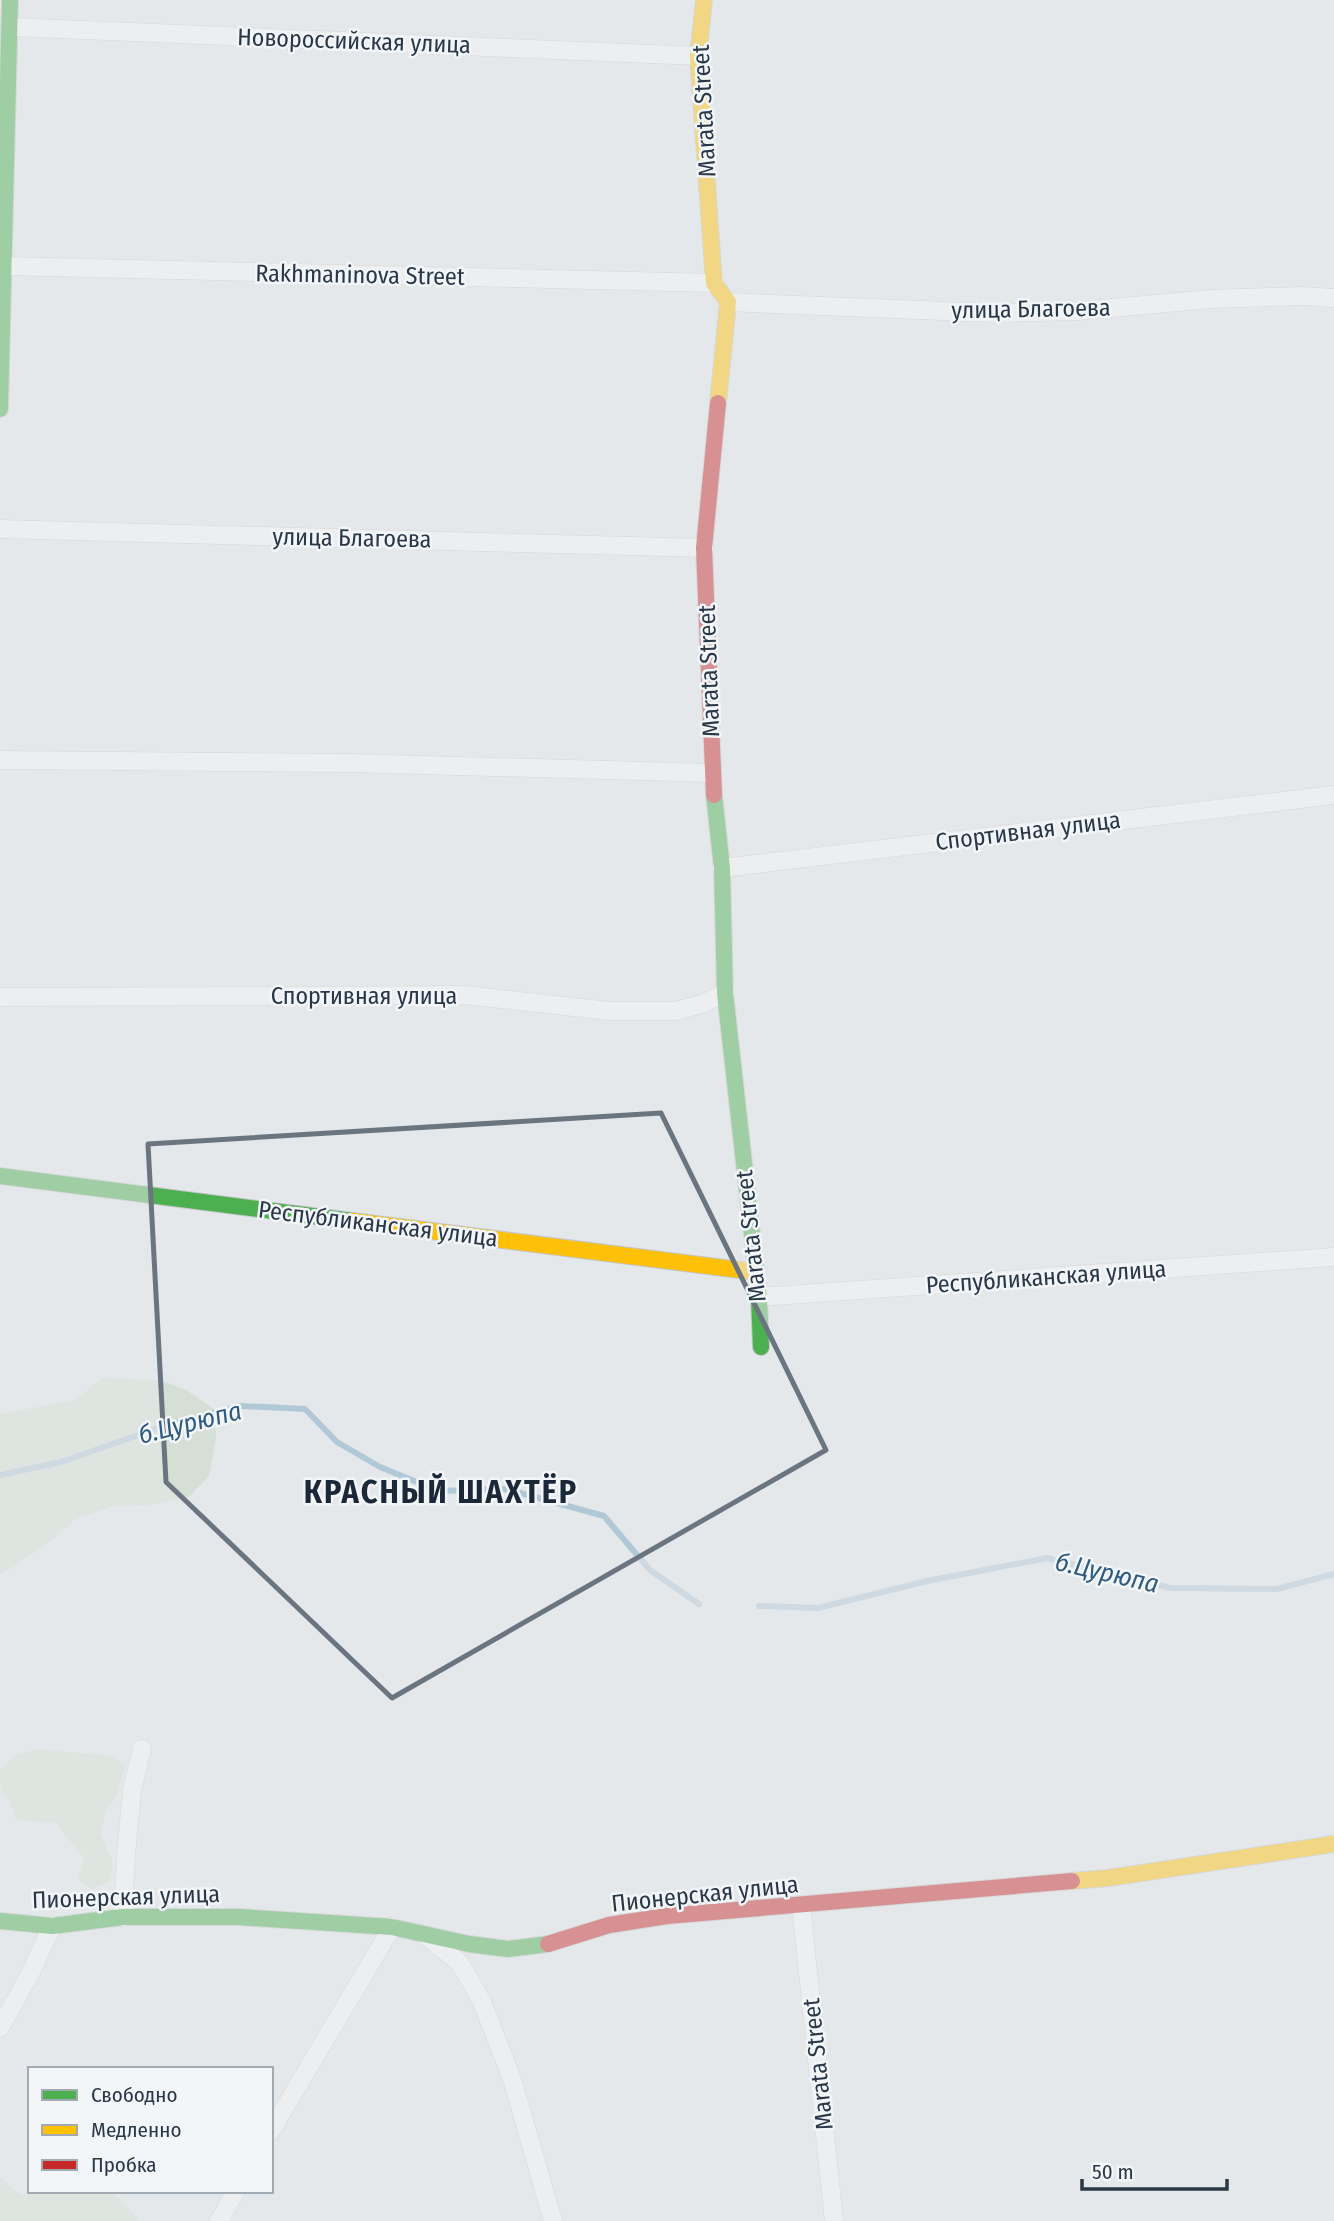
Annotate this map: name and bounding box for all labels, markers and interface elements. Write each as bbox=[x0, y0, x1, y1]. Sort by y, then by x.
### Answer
street label: Новороссийская улица bbox=[237, 23, 471, 59]
street label: Marata Street bbox=[687, 44, 721, 178]
street label: Rakhmaninova Street bbox=[255, 259, 465, 291]
street label: улица Благоева bbox=[951, 294, 1111, 324]
street label: улица Благоева bbox=[272, 523, 432, 553]
street label: Marata Street bbox=[693, 604, 725, 738]
street label: Спортивная улица bbox=[934, 806, 1122, 856]
street label: Спортивная улица bbox=[271, 982, 457, 1010]
street label: Marata Street bbox=[730, 1169, 772, 1303]
street label: Республиканская улица bbox=[257, 1195, 499, 1253]
street label: Республиканская улица bbox=[925, 1255, 1167, 1299]
water label: б.Цурюпа bbox=[135, 1395, 245, 1451]
district label: КРАСНЫЙ ШАХТЁР bbox=[304, 1472, 578, 1511]
water label: б.Цурюпа bbox=[1052, 1546, 1162, 1600]
street label: Пионерская улица bbox=[610, 1870, 800, 1918]
street label: Пионерская улица bbox=[32, 1880, 220, 1914]
street label: Marata Street bbox=[797, 1997, 839, 2131]
legend bbox=[28, 2067, 273, 2193]
text: Свободно bbox=[91, 2082, 177, 2108]
text: Медленно bbox=[91, 2117, 181, 2143]
scale bar bbox=[1082, 2148, 1227, 2192]
text: Пробка bbox=[91, 2152, 157, 2178]
text: 50 m bbox=[1092, 2159, 1134, 2185]

